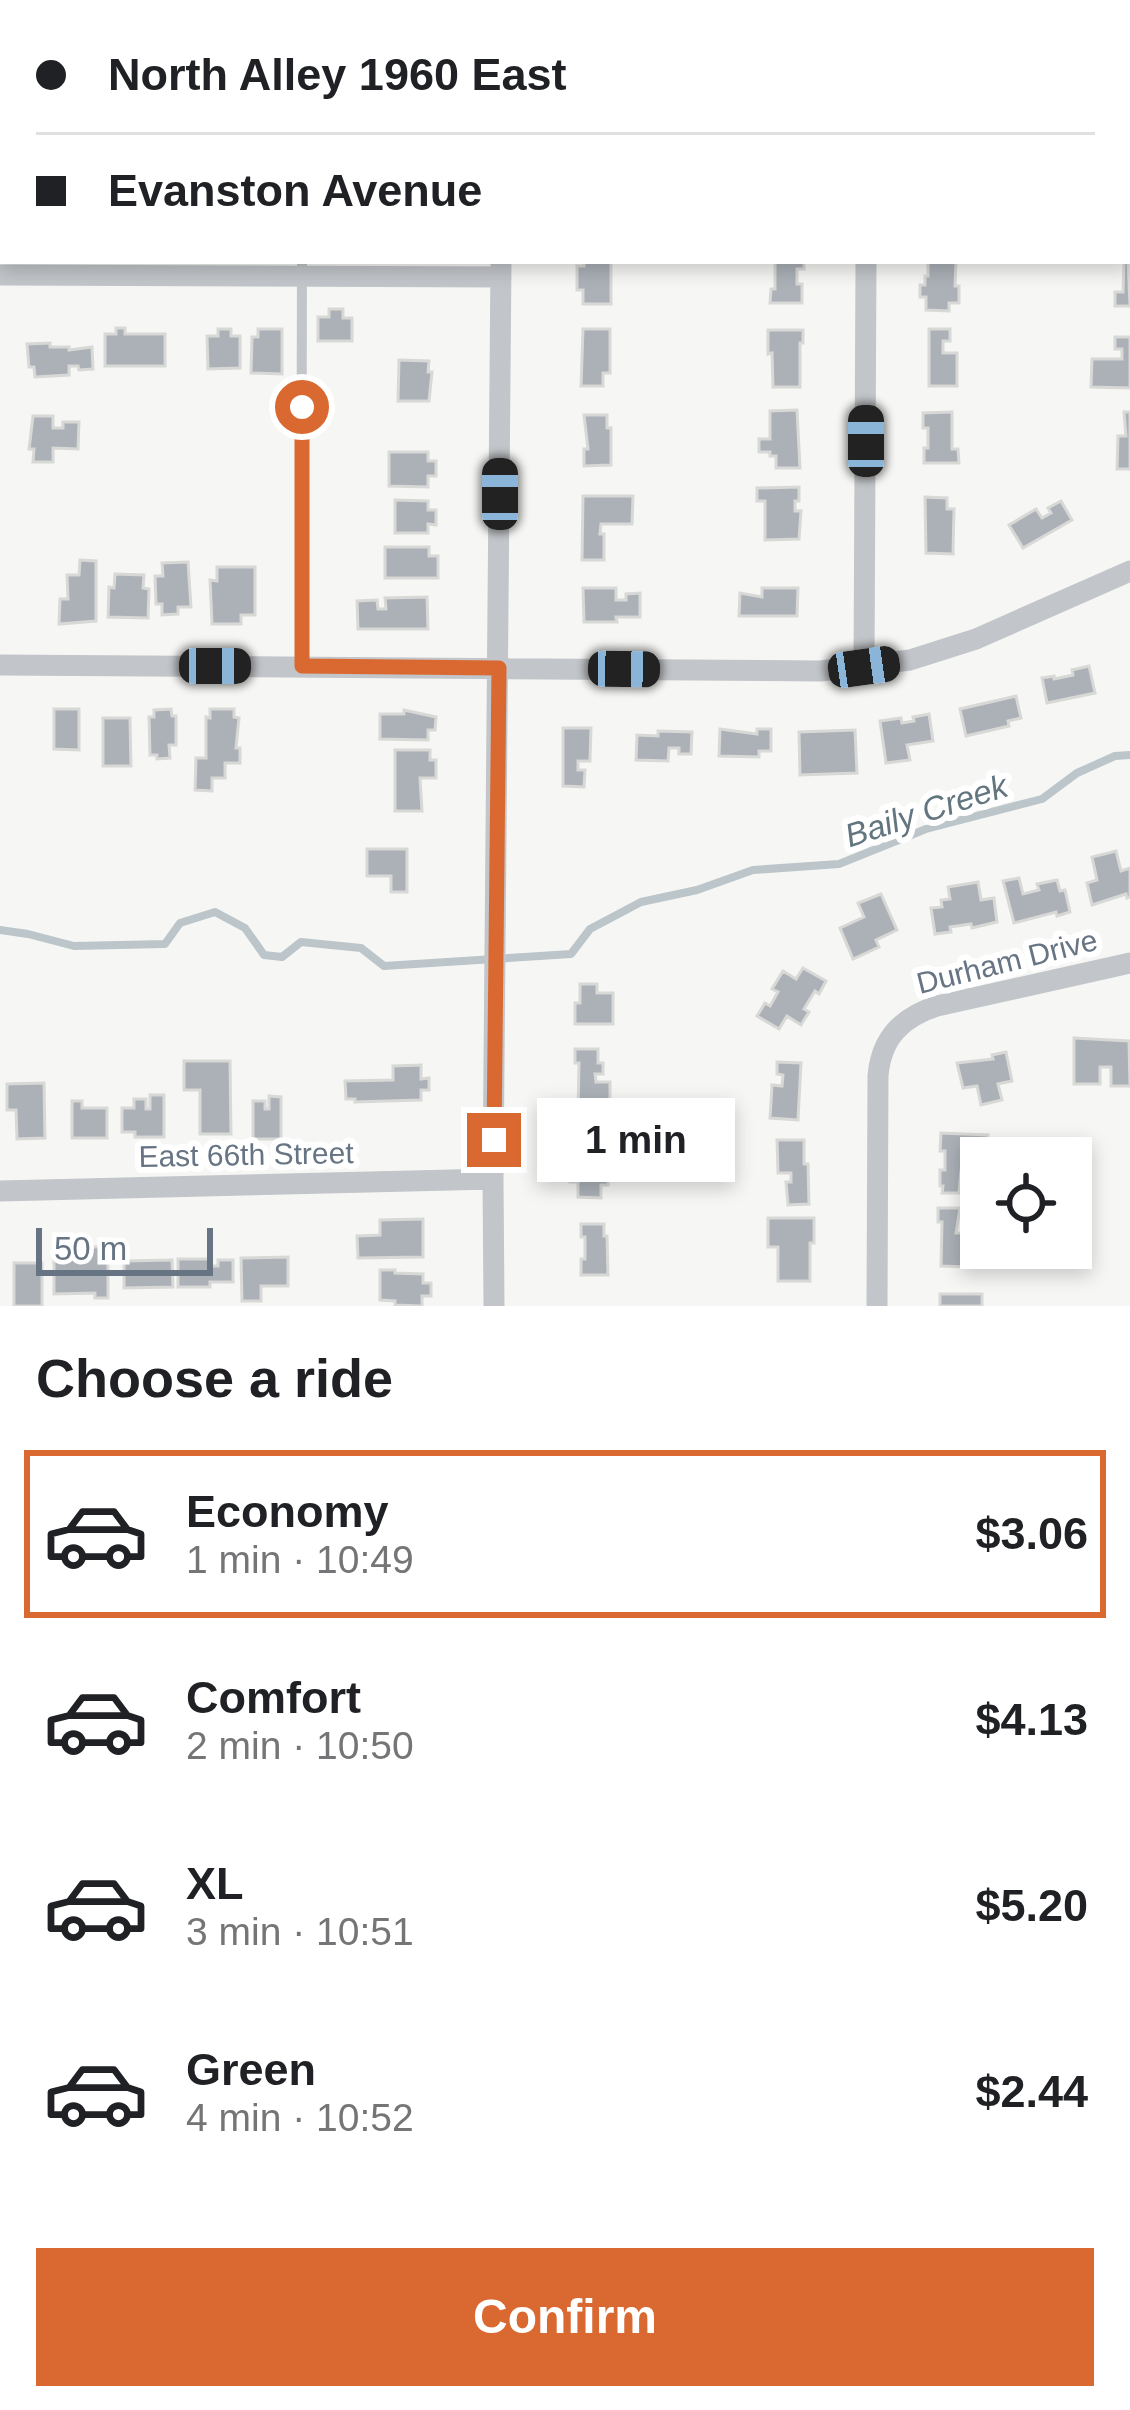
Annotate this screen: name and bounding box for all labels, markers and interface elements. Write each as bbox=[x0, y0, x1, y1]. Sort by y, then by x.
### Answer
text: North Alley 1960 East bbox=[108, 49, 567, 100]
text: Evanston Avenue bbox=[108, 165, 482, 216]
route start bbox=[275, 380, 329, 434]
car bbox=[848, 405, 884, 477]
car bbox=[482, 458, 518, 530]
car bbox=[826, 644, 902, 690]
car bbox=[179, 648, 251, 684]
car bbox=[588, 650, 660, 688]
water label: Baily Creek bbox=[840, 766, 1014, 854]
street label: Durham Drive bbox=[913, 923, 1101, 1000]
callout: 1 min bbox=[536, 1098, 734, 1182]
route end bbox=[467, 1113, 521, 1167]
text: 1 min bbox=[585, 1118, 687, 1161]
street label: East 66th Street bbox=[138, 1136, 354, 1173]
map controls bbox=[960, 1137, 1092, 1269]
button: locate bbox=[960, 1137, 1092, 1269]
scale bar bbox=[36, 1222, 213, 1275]
text: 50 m bbox=[54, 1230, 127, 1267]
text: Choose a ride bbox=[36, 1348, 393, 1408]
icon: car bbox=[42, 1480, 150, 1588]
text: Economy bbox=[186, 1486, 389, 1537]
text: $3.06 bbox=[975, 1508, 1088, 1559]
text: 1 min · 10:49 bbox=[186, 1538, 414, 1581]
icon: car bbox=[42, 1666, 150, 1774]
text: Comfort bbox=[186, 1672, 361, 1723]
text: $4.13 bbox=[975, 1694, 1088, 1745]
text: 2 min · 10:50 bbox=[186, 1724, 414, 1767]
icon: car bbox=[42, 1852, 150, 1960]
text: XL bbox=[186, 1858, 244, 1909]
text: $5.20 bbox=[975, 1880, 1088, 1931]
text: 3 min · 10:51 bbox=[186, 1910, 414, 1953]
icon: car bbox=[42, 2038, 150, 2146]
text: Green bbox=[186, 2044, 316, 2095]
text: $2.44 bbox=[975, 2066, 1088, 2117]
text: 4 min · 10:52 bbox=[186, 2096, 414, 2139]
button: Confirm bbox=[36, 2248, 1094, 2386]

